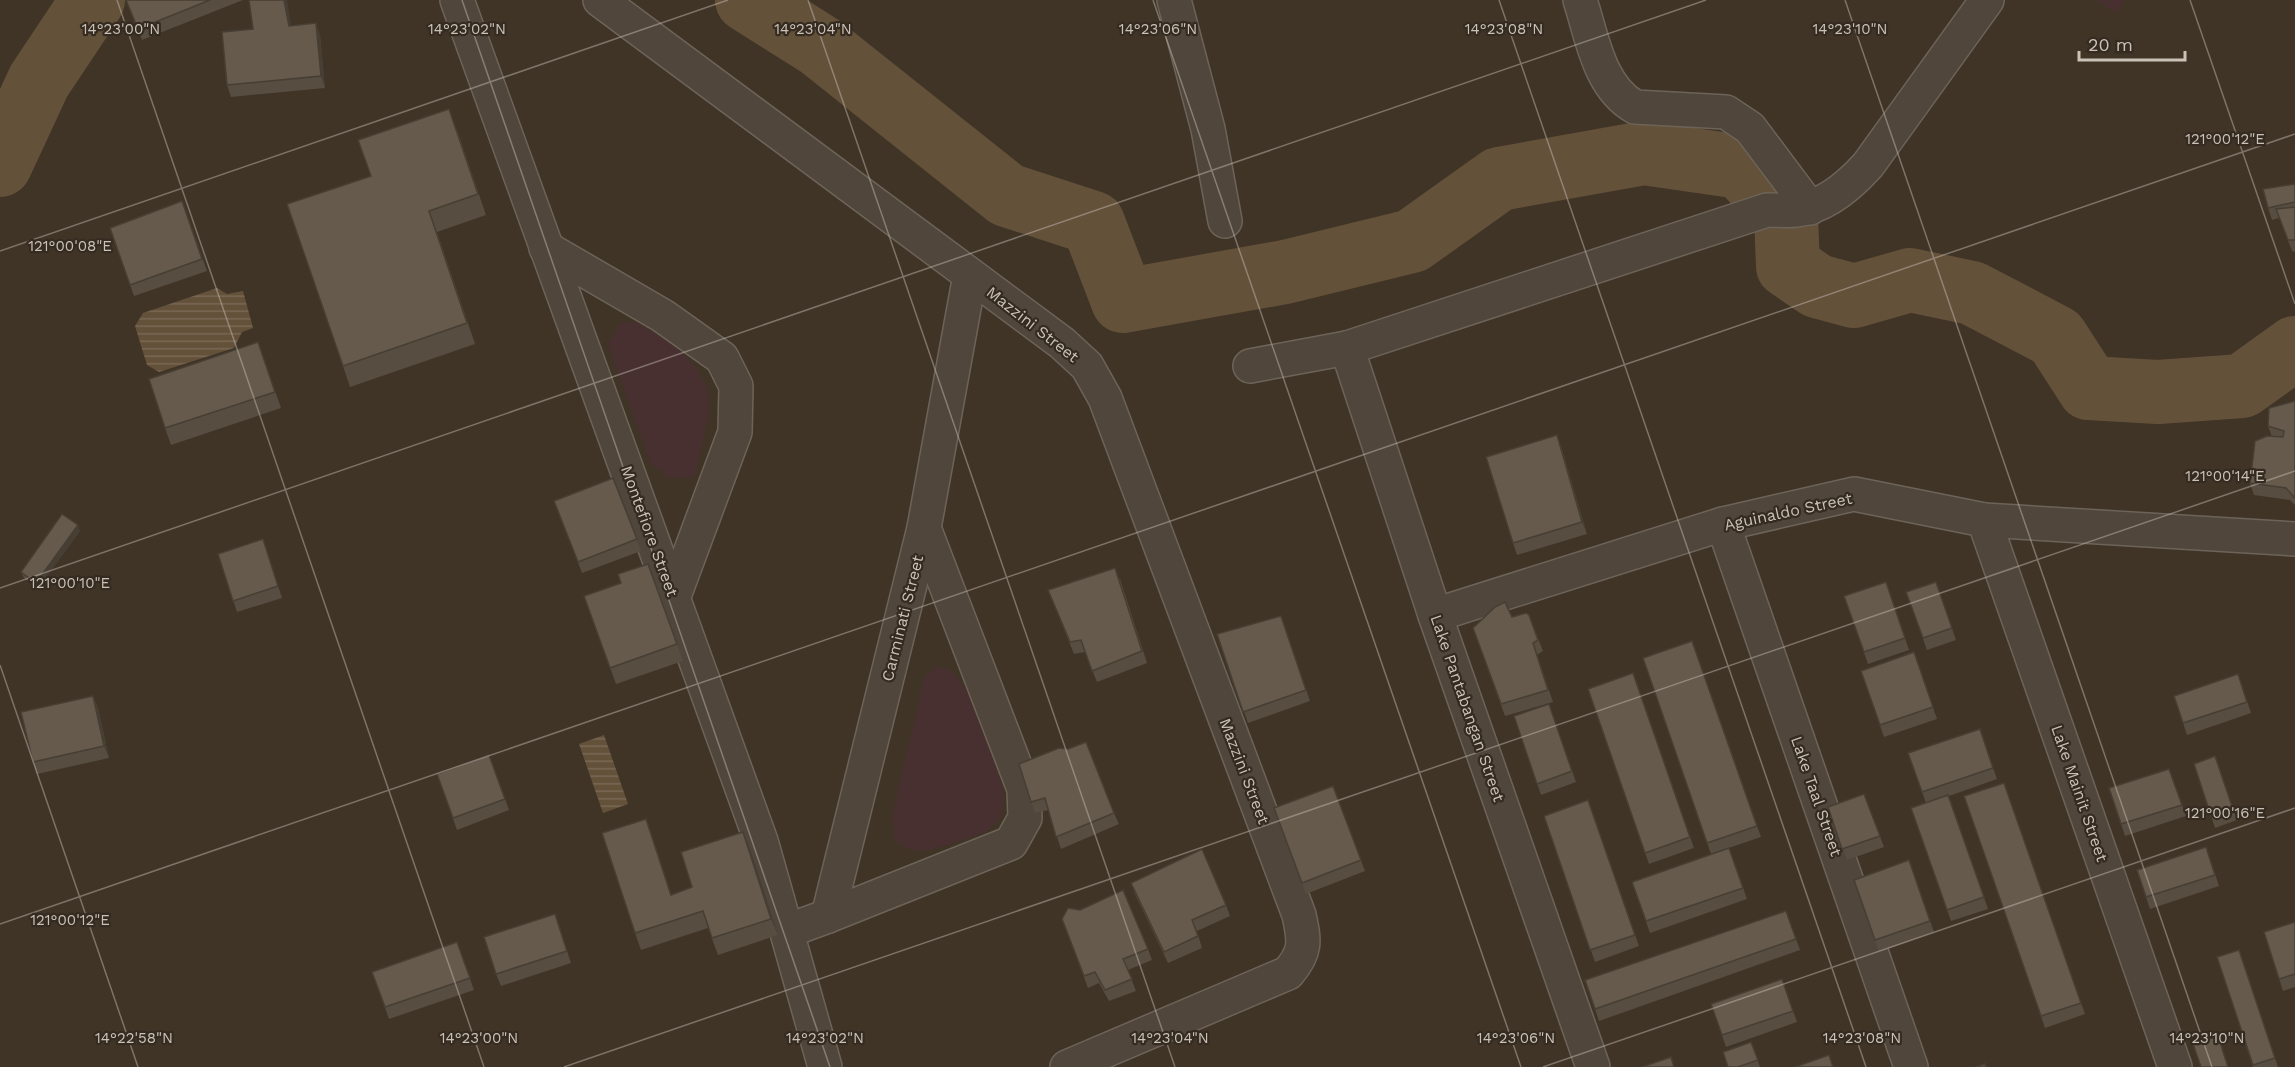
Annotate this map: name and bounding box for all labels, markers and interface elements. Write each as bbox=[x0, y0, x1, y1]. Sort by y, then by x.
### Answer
text: 14°23'00"N bbox=[82, 20, 160, 38]
text: 14°23'02"N bbox=[428, 20, 506, 38]
text: 14°23'04"N bbox=[774, 20, 852, 38]
text: 14°23'06"N bbox=[1119, 20, 1197, 38]
text: 14°23'08"N bbox=[1465, 20, 1543, 38]
text: 14°23'10"N bbox=[1812, 20, 1888, 38]
scale bar bbox=[2079, 24, 2186, 62]
text: 20 m bbox=[2088, 34, 2133, 55]
text: 121°00'12"E bbox=[2185, 130, 2265, 148]
text: 121°00'08"E bbox=[28, 237, 112, 255]
street label: Mazzini Street bbox=[983, 283, 1083, 366]
street label: Montefiore Street bbox=[617, 463, 682, 600]
text: 121°00'14"E bbox=[2185, 467, 2265, 485]
street label: Aguinaldo Street bbox=[1722, 489, 1854, 534]
street label: Carminati Street bbox=[878, 553, 927, 683]
text: 121°00'10"E bbox=[30, 574, 110, 592]
street label: Lake Pantabangan Street bbox=[1427, 612, 1509, 804]
street label: Mazzini Street bbox=[1216, 716, 1274, 827]
street label: Lake Mainit Street bbox=[2047, 722, 2112, 864]
street label: Lake Taal Street bbox=[1787, 734, 1846, 859]
text: 121°00'16"E bbox=[2185, 804, 2265, 822]
text: 121°00'12"E bbox=[30, 911, 110, 929]
text: 14°22'58"N bbox=[95, 1029, 173, 1047]
text: 14°23'00"N bbox=[440, 1029, 518, 1047]
text: 14°23'02"N bbox=[786, 1029, 864, 1047]
text: 14°23'04"N bbox=[1131, 1029, 1209, 1047]
text: 14°23'06"N bbox=[1477, 1029, 1555, 1047]
text: 14°23'08"N bbox=[1823, 1029, 1901, 1047]
text: 14°23'10"N bbox=[2169, 1029, 2245, 1047]

